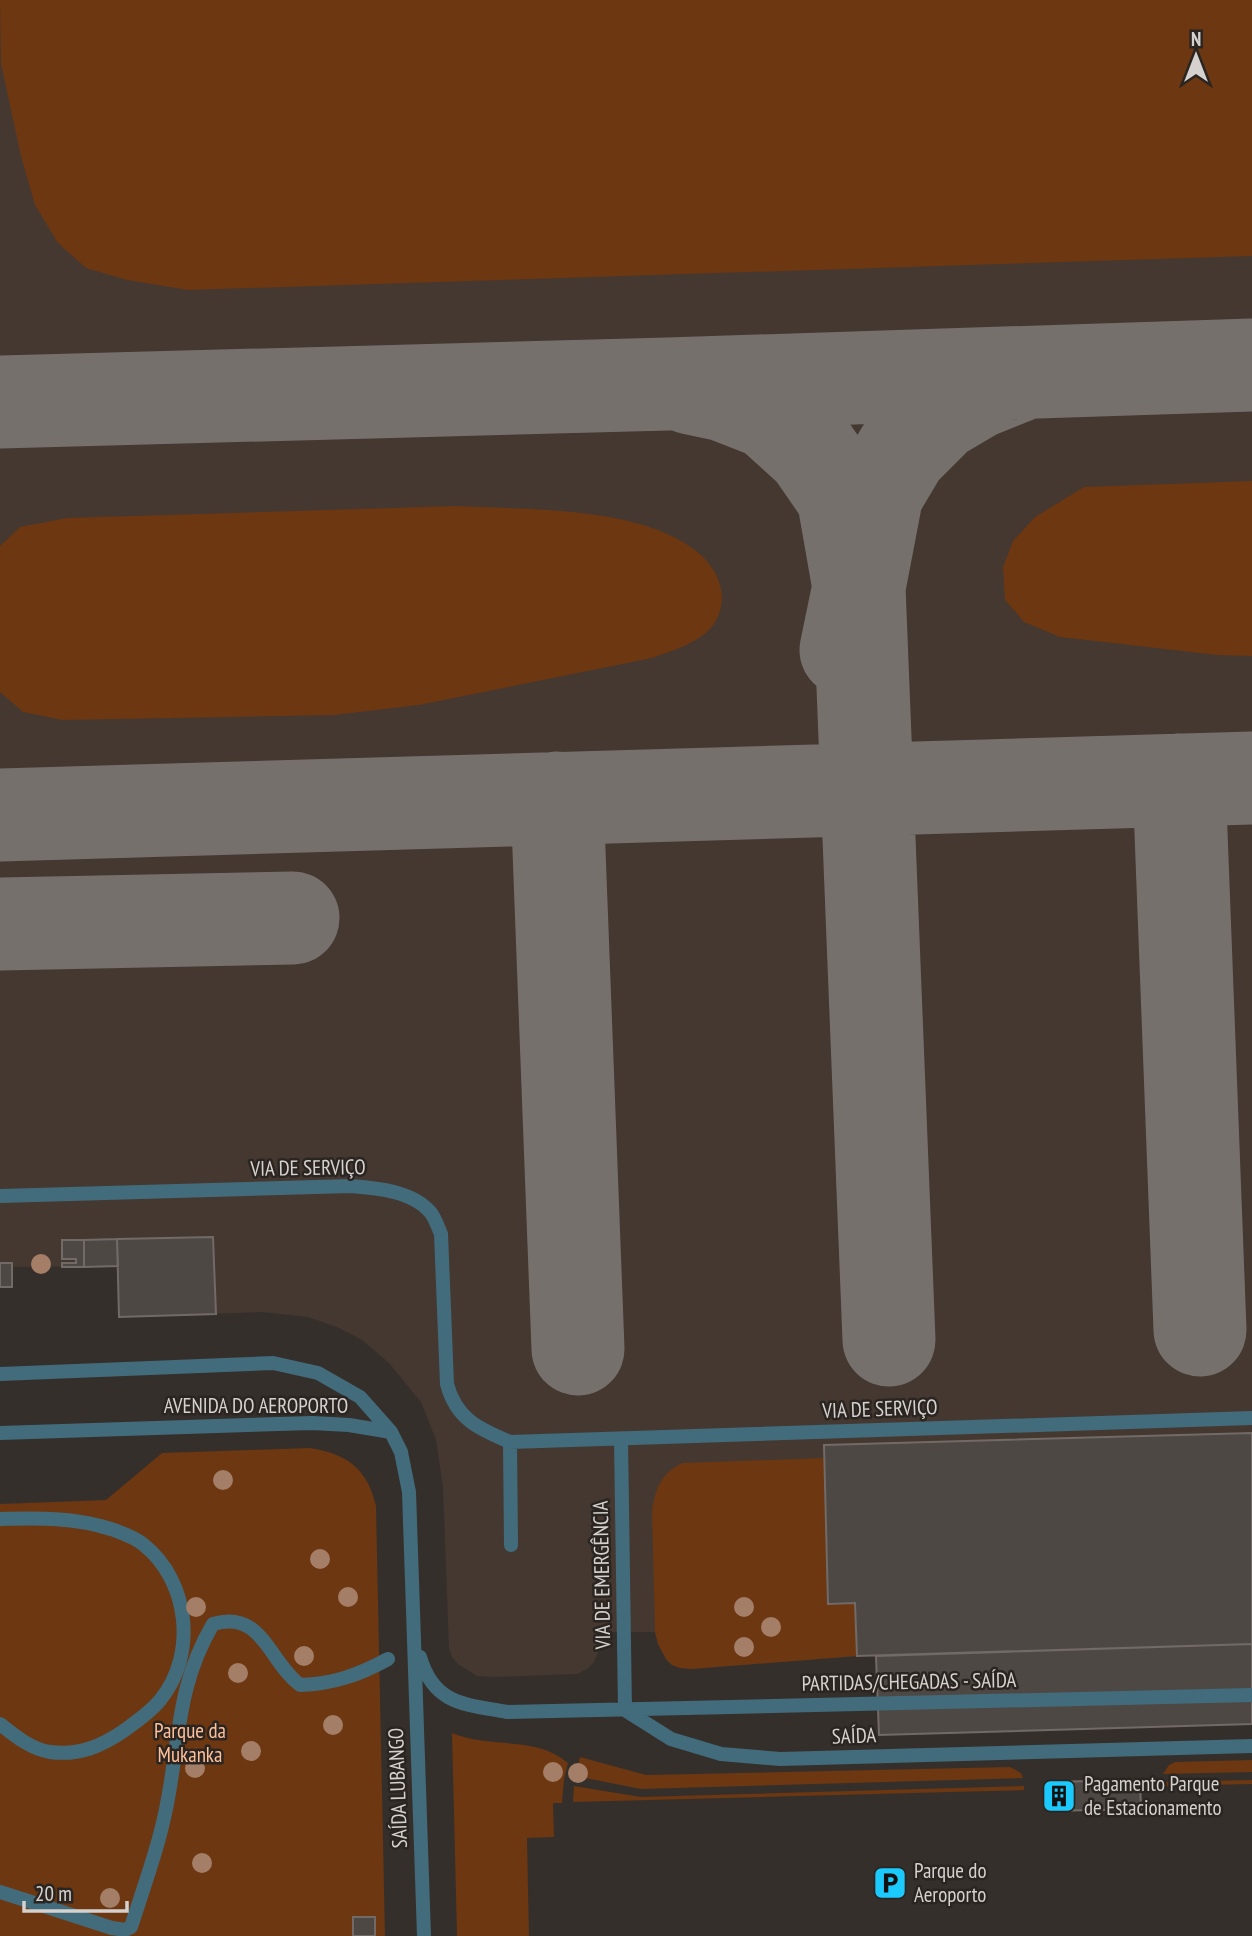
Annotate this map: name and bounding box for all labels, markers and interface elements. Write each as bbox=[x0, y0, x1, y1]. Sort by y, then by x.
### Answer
north arrow bbox=[1161, 21, 1231, 91]
text: N bbox=[1191, 27, 1201, 51]
street label: VIA DE SERVIÇO bbox=[249, 1153, 366, 1182]
street label: AVENIDA DO AEROPORTO bbox=[164, 1392, 348, 1419]
street label: VIA DE SERVIÇO bbox=[821, 1393, 938, 1424]
street label: VIA DE EMERGÊNCIA bbox=[587, 1500, 616, 1651]
street label: PARTIDAS/CHEGADAS - SAÍDA bbox=[801, 1666, 1017, 1697]
park label: Parque da Mukanka bbox=[154, 1717, 226, 1768]
street label: SAÍDA bbox=[831, 1721, 877, 1750]
street label: SAÍDA LUBANGO bbox=[382, 1727, 413, 1849]
place label: Pagamento Parque de Estacionamento bbox=[1084, 1770, 1221, 1821]
building icon: Pagamento Parque de Estacionamento bbox=[1040, 1777, 1078, 1815]
place label: Parque do Aeroporto bbox=[914, 1857, 987, 1908]
parking icon: Parque do Aeroporto bbox=[871, 1864, 909, 1902]
scale bar bbox=[24, 1870, 128, 1914]
text: 20 m bbox=[35, 1880, 72, 1907]

